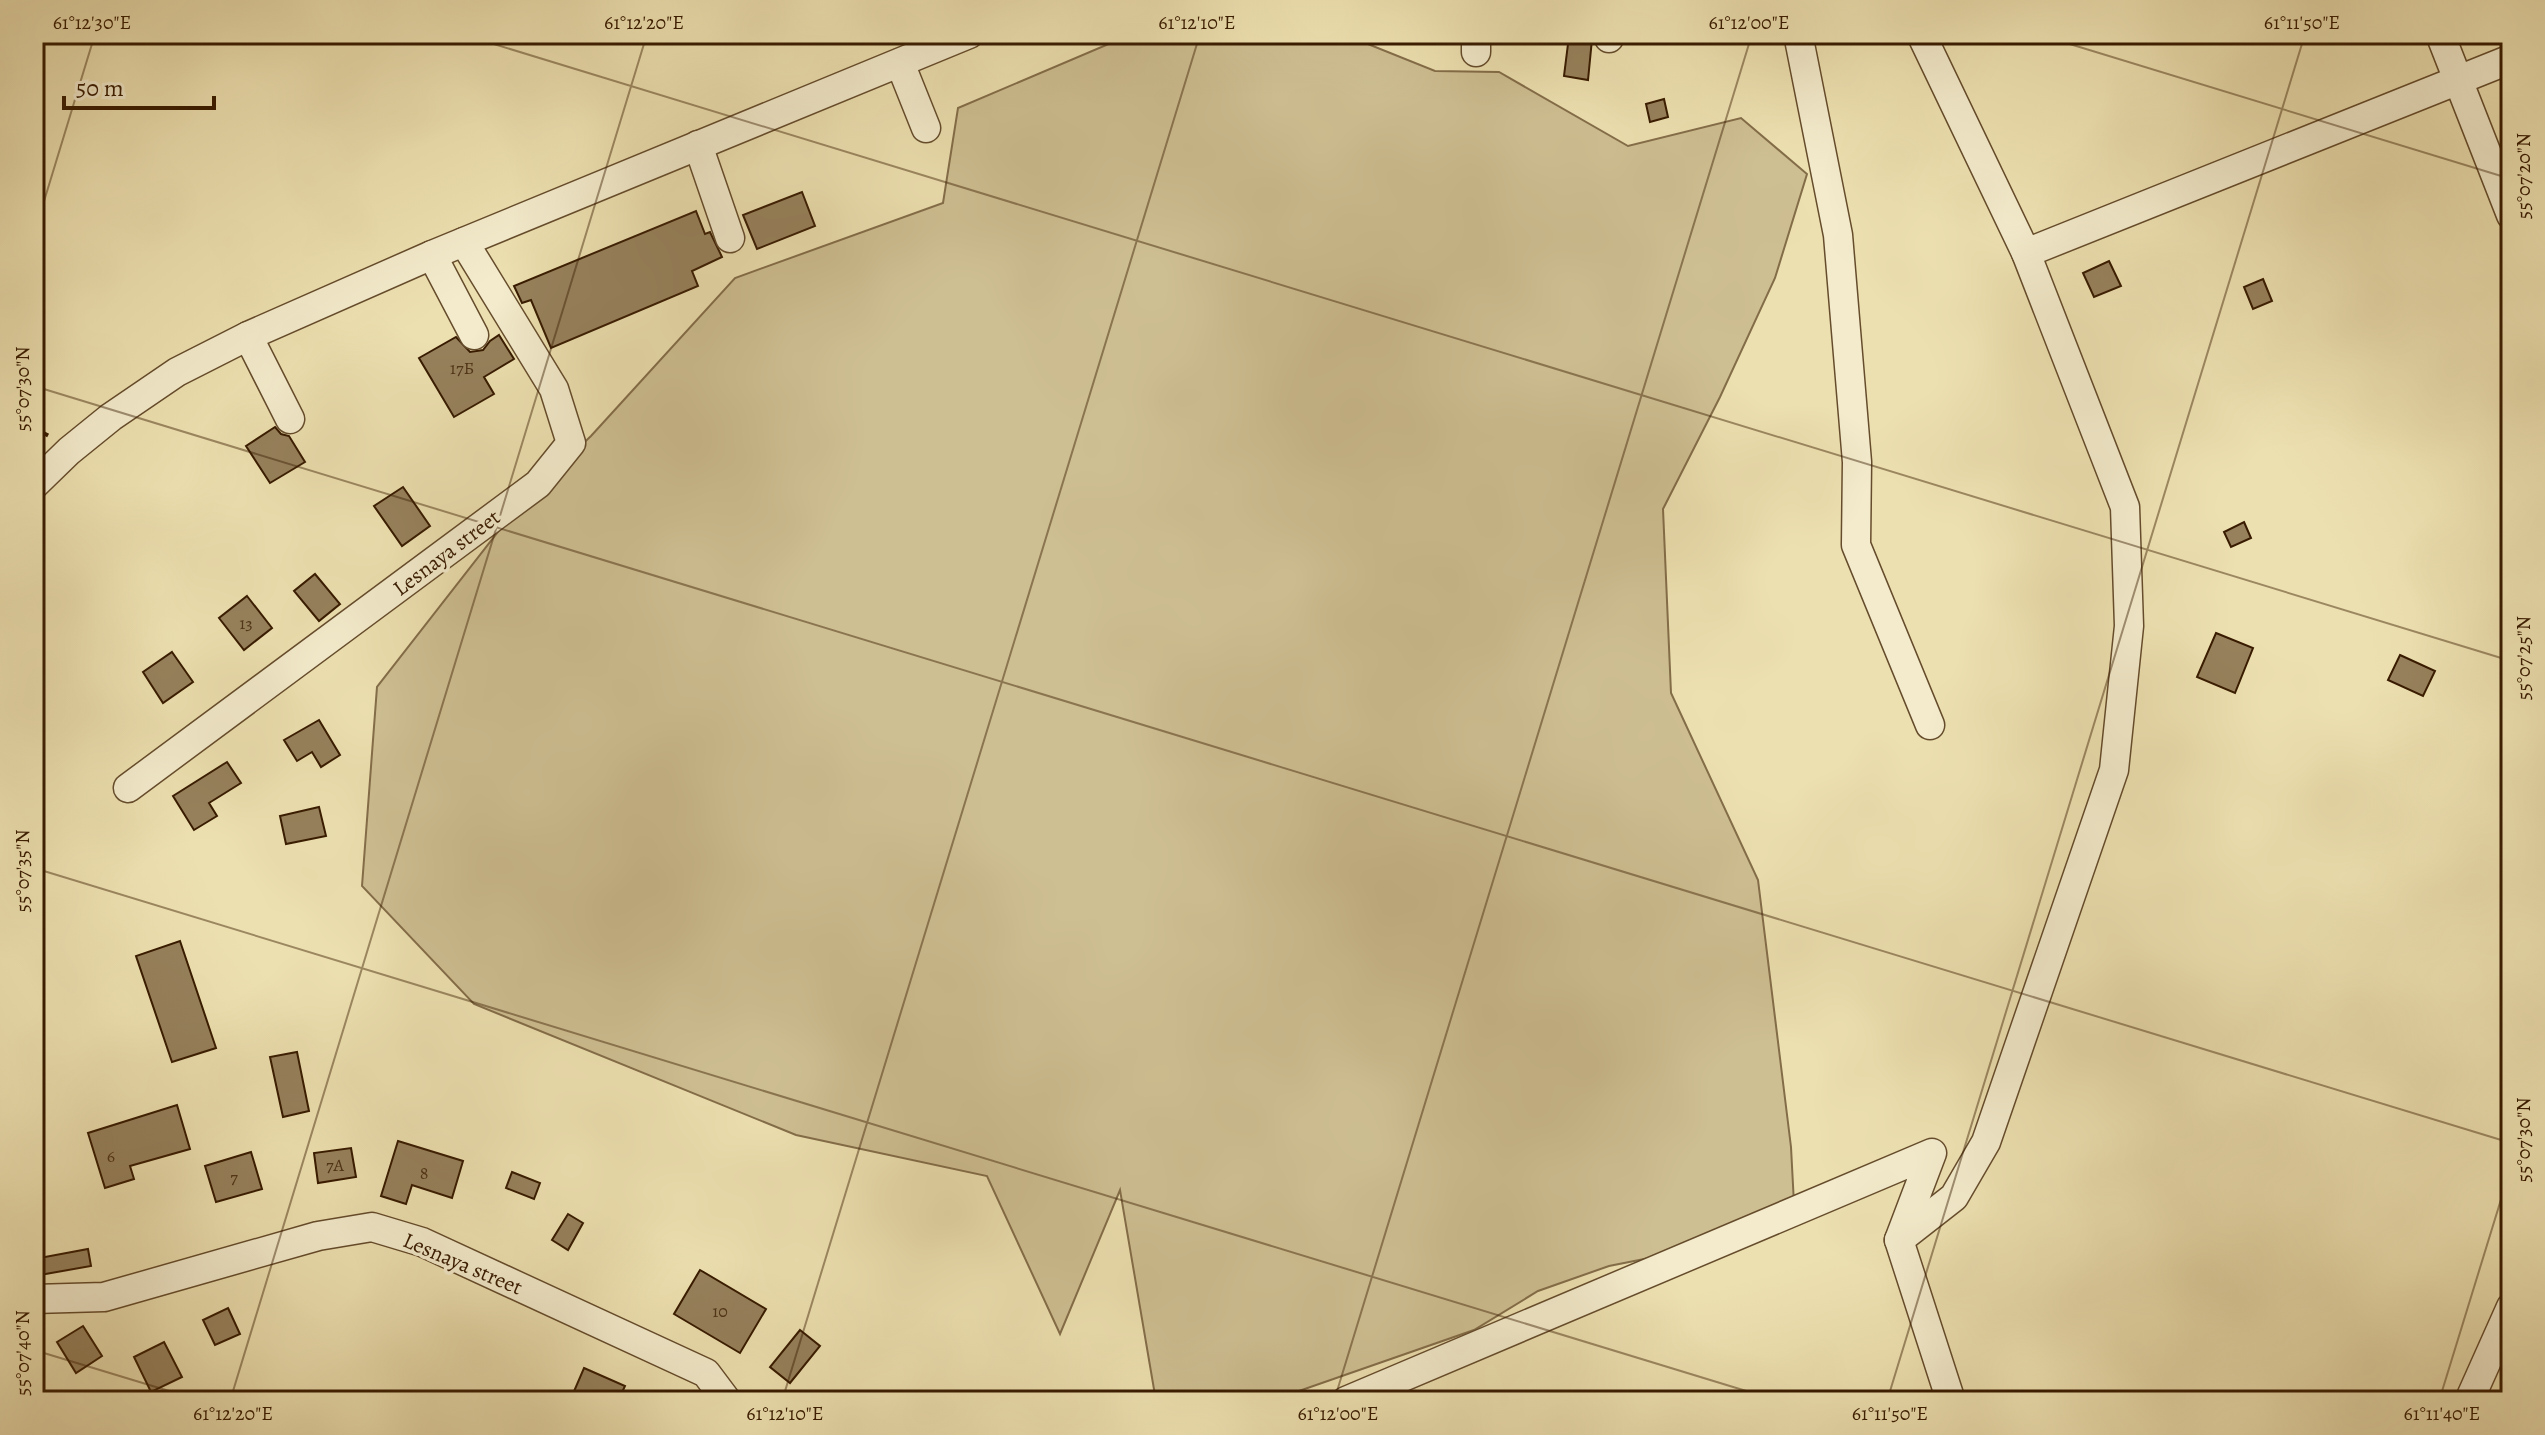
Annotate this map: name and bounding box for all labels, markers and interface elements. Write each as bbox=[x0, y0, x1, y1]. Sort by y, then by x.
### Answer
text: 61°12'30"E bbox=[53, 9, 131, 36]
text: 61°12'20"E bbox=[604, 9, 684, 36]
text: 61°12'10"E bbox=[1158, 9, 1236, 36]
text: 61°12'00"E bbox=[1708, 9, 1790, 36]
text: 61°11'50"E bbox=[2264, 9, 2340, 36]
scale bar bbox=[64, 60, 214, 110]
text: 50 m bbox=[76, 72, 124, 104]
text: 55°07'20"N bbox=[2510, 133, 2537, 219]
text: 55°07'30"N bbox=[9, 346, 36, 432]
house number: 17Б bbox=[450, 356, 474, 380]
street label: Lesnaya street bbox=[387, 503, 506, 603]
house number: 13 bbox=[239, 611, 253, 635]
text: 55°07'25"N bbox=[2510, 616, 2537, 700]
text: 55°07'35"N bbox=[9, 829, 36, 913]
text: 55°07'30"N bbox=[2510, 1097, 2537, 1183]
house number: 6 bbox=[107, 1144, 115, 1168]
house number: 7А bbox=[326, 1153, 345, 1177]
house number: 8 bbox=[420, 1161, 428, 1185]
house number: 7 bbox=[230, 1165, 238, 1189]
street label: Lesnaya street bbox=[398, 1225, 527, 1303]
house number: 10 bbox=[712, 1299, 728, 1323]
text: 55°07'40"N bbox=[9, 1310, 36, 1396]
text: 61°12'20"E bbox=[193, 1400, 273, 1427]
text: 61°12'10"E bbox=[746, 1400, 824, 1427]
text: 61°12'00"E bbox=[1297, 1400, 1379, 1427]
text: 61°11'50"E bbox=[1852, 1400, 1928, 1427]
text: 61°11'40"E bbox=[2404, 1400, 2480, 1427]

